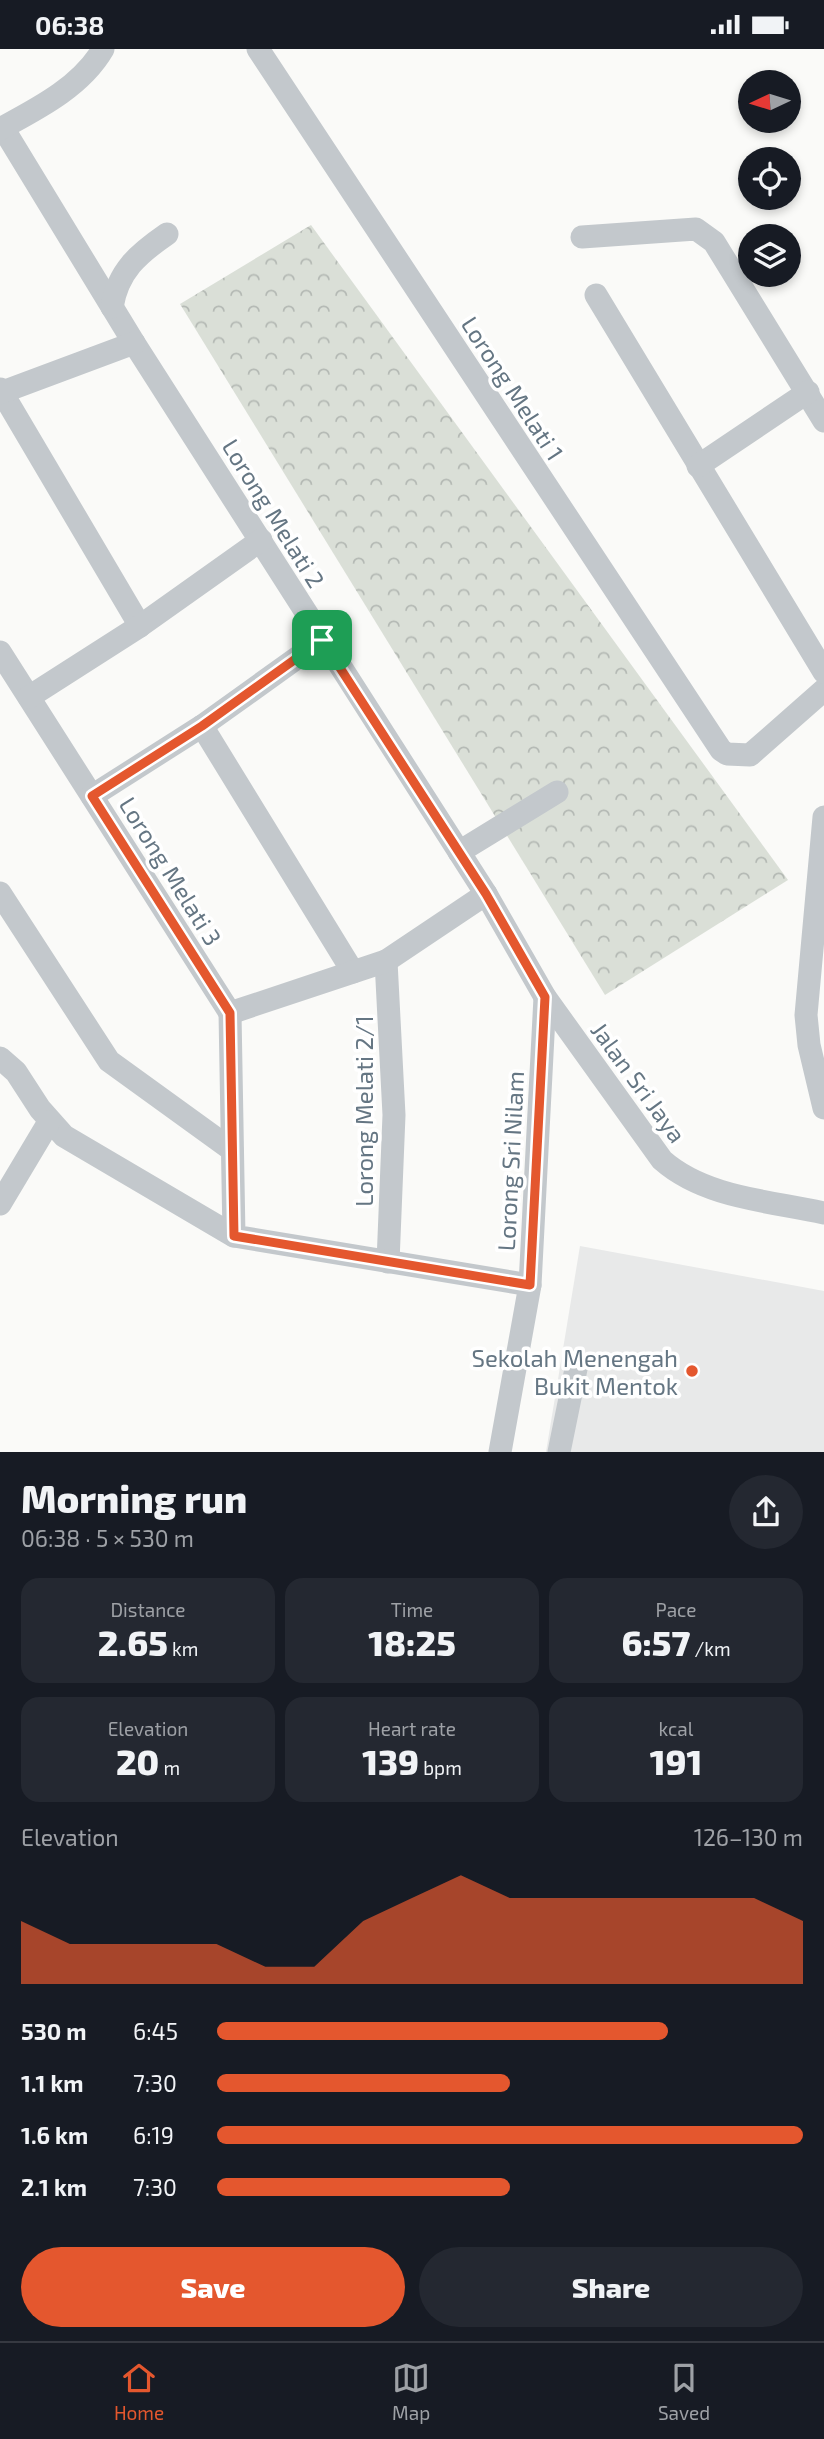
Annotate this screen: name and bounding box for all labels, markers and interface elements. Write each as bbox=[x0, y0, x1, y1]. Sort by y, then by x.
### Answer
text: 06:38 bbox=[35, 9, 104, 40]
north arrow bbox=[738, 70, 802, 133]
map controls bbox=[738, 70, 801, 287]
button: locate bbox=[738, 147, 801, 210]
button: layers bbox=[738, 224, 801, 287]
street label: Lorong Melati 1 bbox=[456, 311, 570, 465]
street label: Lorong Melati 2 bbox=[217, 433, 331, 593]
pin bbox=[292, 610, 352, 670]
icon: arrive bbox=[303, 621, 341, 659]
street label: Lorong Melati 3 bbox=[114, 791, 228, 951]
street label: Lorong Melati 2/1 bbox=[349, 1015, 378, 1207]
street label: Jalan Sri Jaya bbox=[586, 1016, 692, 1148]
street label: Lorong Sri Nilam bbox=[491, 1070, 529, 1252]
place label: Sekolah Menengah Bukit Mentok bbox=[471, 1343, 678, 1400]
marker: Sekolah Menengah Bukit Mentok bbox=[684, 1363, 700, 1379]
text: Morning run bbox=[21, 1475, 247, 1521]
button: share bbox=[729, 1475, 803, 1549]
text: 06:38 · 5 × 530 m bbox=[21, 1524, 194, 1552]
text: Distance bbox=[110, 1598, 186, 1621]
text: Time bbox=[391, 1598, 433, 1621]
text: Pace bbox=[656, 1598, 696, 1621]
text: 2.65 bbox=[98, 1621, 168, 1663]
text: 18:25 bbox=[368, 1621, 456, 1663]
text: 6:57 bbox=[621, 1621, 690, 1663]
text: km bbox=[168, 1637, 198, 1660]
text: /km bbox=[690, 1637, 731, 1660]
text: Elevation bbox=[108, 1717, 188, 1740]
text: Heart rate bbox=[368, 1717, 456, 1740]
text: kcal bbox=[659, 1717, 693, 1740]
text: 20 bbox=[116, 1740, 159, 1782]
text: 139 bbox=[362, 1740, 419, 1782]
text: 191 bbox=[650, 1740, 702, 1782]
text: m bbox=[159, 1756, 180, 1779]
text: bpm bbox=[419, 1756, 462, 1779]
text: Elevation bbox=[21, 1823, 119, 1851]
text: 126–130 m bbox=[694, 1823, 803, 1851]
text: 530 m bbox=[21, 2017, 86, 2045]
text: 6:45 bbox=[133, 2017, 178, 2045]
text: 1.1 km bbox=[21, 2069, 84, 2097]
text: 7:30 bbox=[133, 2069, 177, 2097]
text: 1.6 km bbox=[21, 2121, 88, 2149]
text: 6:19 bbox=[133, 2121, 174, 2149]
text: 2.1 km bbox=[21, 2173, 87, 2201]
text: 7:30 bbox=[133, 2173, 177, 2201]
button: Save bbox=[21, 2247, 405, 2327]
button: Share bbox=[419, 2247, 803, 2327]
tab: Home bbox=[114, 2359, 164, 2424]
tab: Map bbox=[392, 2359, 430, 2424]
tab: Saved bbox=[658, 2359, 710, 2424]

